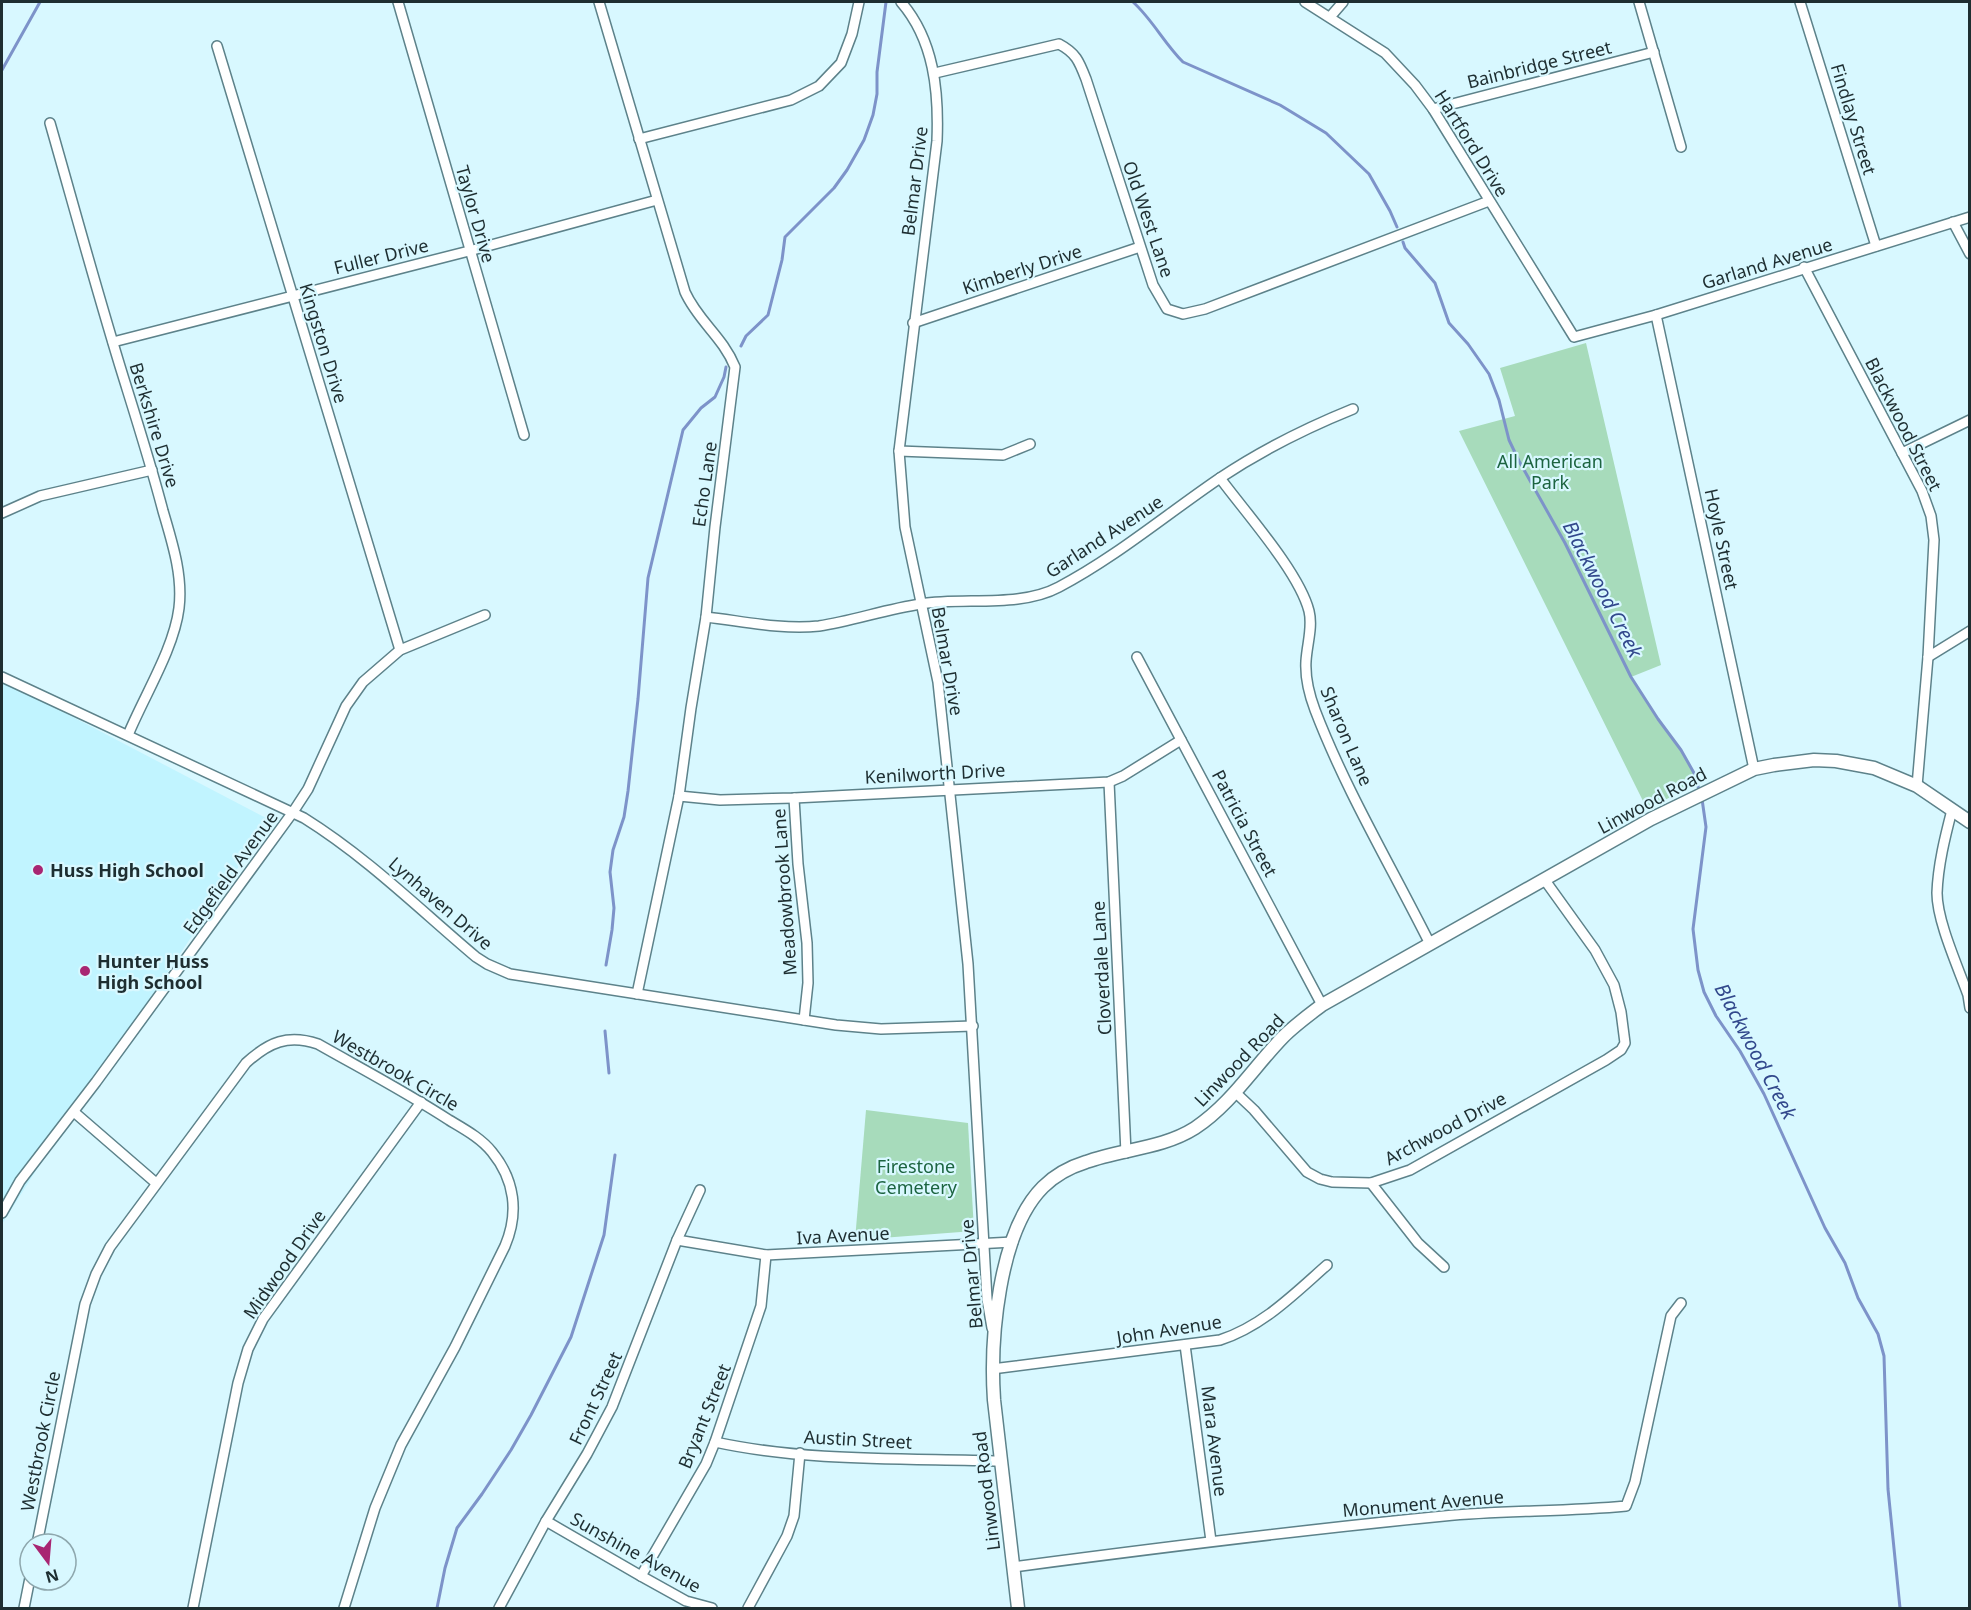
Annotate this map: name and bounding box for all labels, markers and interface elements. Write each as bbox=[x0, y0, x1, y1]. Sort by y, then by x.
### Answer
street label: Bainbridge Street bbox=[1464, 34, 1614, 94]
street label: Findlay Street bbox=[1826, 60, 1882, 178]
street label: Hartford Drive bbox=[1430, 85, 1514, 201]
street label: Belmar Drive bbox=[895, 125, 933, 237]
street label: Old West Lane bbox=[1118, 158, 1180, 280]
street label: Taylor Drive bbox=[451, 163, 501, 265]
street label: Garland Avenue bbox=[1699, 232, 1835, 294]
street label: Fuller Drive bbox=[331, 233, 431, 279]
street label: Kimberly Drive bbox=[959, 238, 1085, 300]
street label: Kingston Drive bbox=[294, 280, 354, 406]
street label: Blackwood Street bbox=[1860, 353, 1948, 495]
street label: Berkshire Drive bbox=[125, 359, 185, 491]
street label: Echo Lane bbox=[686, 440, 722, 528]
park label: All American Park bbox=[1497, 449, 1603, 494]
street label: Hoyle Street bbox=[1700, 486, 1745, 592]
street label: Garland Avenue bbox=[1041, 489, 1167, 583]
water label: Blackwood Creek bbox=[1557, 516, 1650, 663]
street label: Belmar Drive bbox=[927, 605, 969, 717]
street label: Sharon Lane bbox=[1315, 683, 1379, 789]
street label: Kenilworth Drive bbox=[864, 757, 1006, 789]
street label: Linwood Road bbox=[1593, 761, 1711, 839]
street label: Patricia Street bbox=[1207, 765, 1283, 881]
street label: Edgefield Avenue bbox=[177, 806, 283, 938]
street label: Meadowbrook Lane bbox=[766, 808, 802, 976]
street label: Lynhaven Drive bbox=[384, 851, 498, 955]
place label: Huss High School bbox=[50, 858, 204, 882]
marker: Huss High School bbox=[31, 863, 45, 877]
street label: Cloverdale Lane bbox=[1086, 900, 1116, 1036]
place label: Hunter Huss High School bbox=[97, 949, 209, 994]
marker: Hunter Huss High School bbox=[78, 964, 92, 978]
water label: Blackwood Creek bbox=[1709, 978, 1804, 1125]
street label: Linwood Road bbox=[1189, 1008, 1289, 1112]
street label: Westbrook Circle bbox=[328, 1024, 464, 1116]
street label: Archwood Drive bbox=[1380, 1086, 1510, 1170]
park label: Firestone Cemetery bbox=[875, 1154, 958, 1199]
street label: Midwood Drive bbox=[237, 1205, 331, 1323]
street label: Belmar Drive bbox=[954, 1218, 988, 1330]
street label: Iva Avenue bbox=[796, 1221, 890, 1249]
street label: John Avenue bbox=[1113, 1309, 1223, 1349]
street label: Front Street bbox=[563, 1347, 627, 1448]
street label: Bryant Street bbox=[672, 1360, 736, 1472]
street label: Westbrook Circle bbox=[15, 1369, 65, 1513]
street label: Mara Avenue bbox=[1196, 1384, 1234, 1498]
street label: Austin Street bbox=[803, 1424, 913, 1454]
street label: Linwood Road bbox=[967, 1430, 1005, 1552]
street label: Monument Avenue bbox=[1341, 1484, 1505, 1522]
street label: Sunshine Avenue bbox=[566, 1506, 706, 1598]
north arrow bbox=[18, 1532, 78, 1592]
text: N bbox=[43, 1564, 61, 1589]

